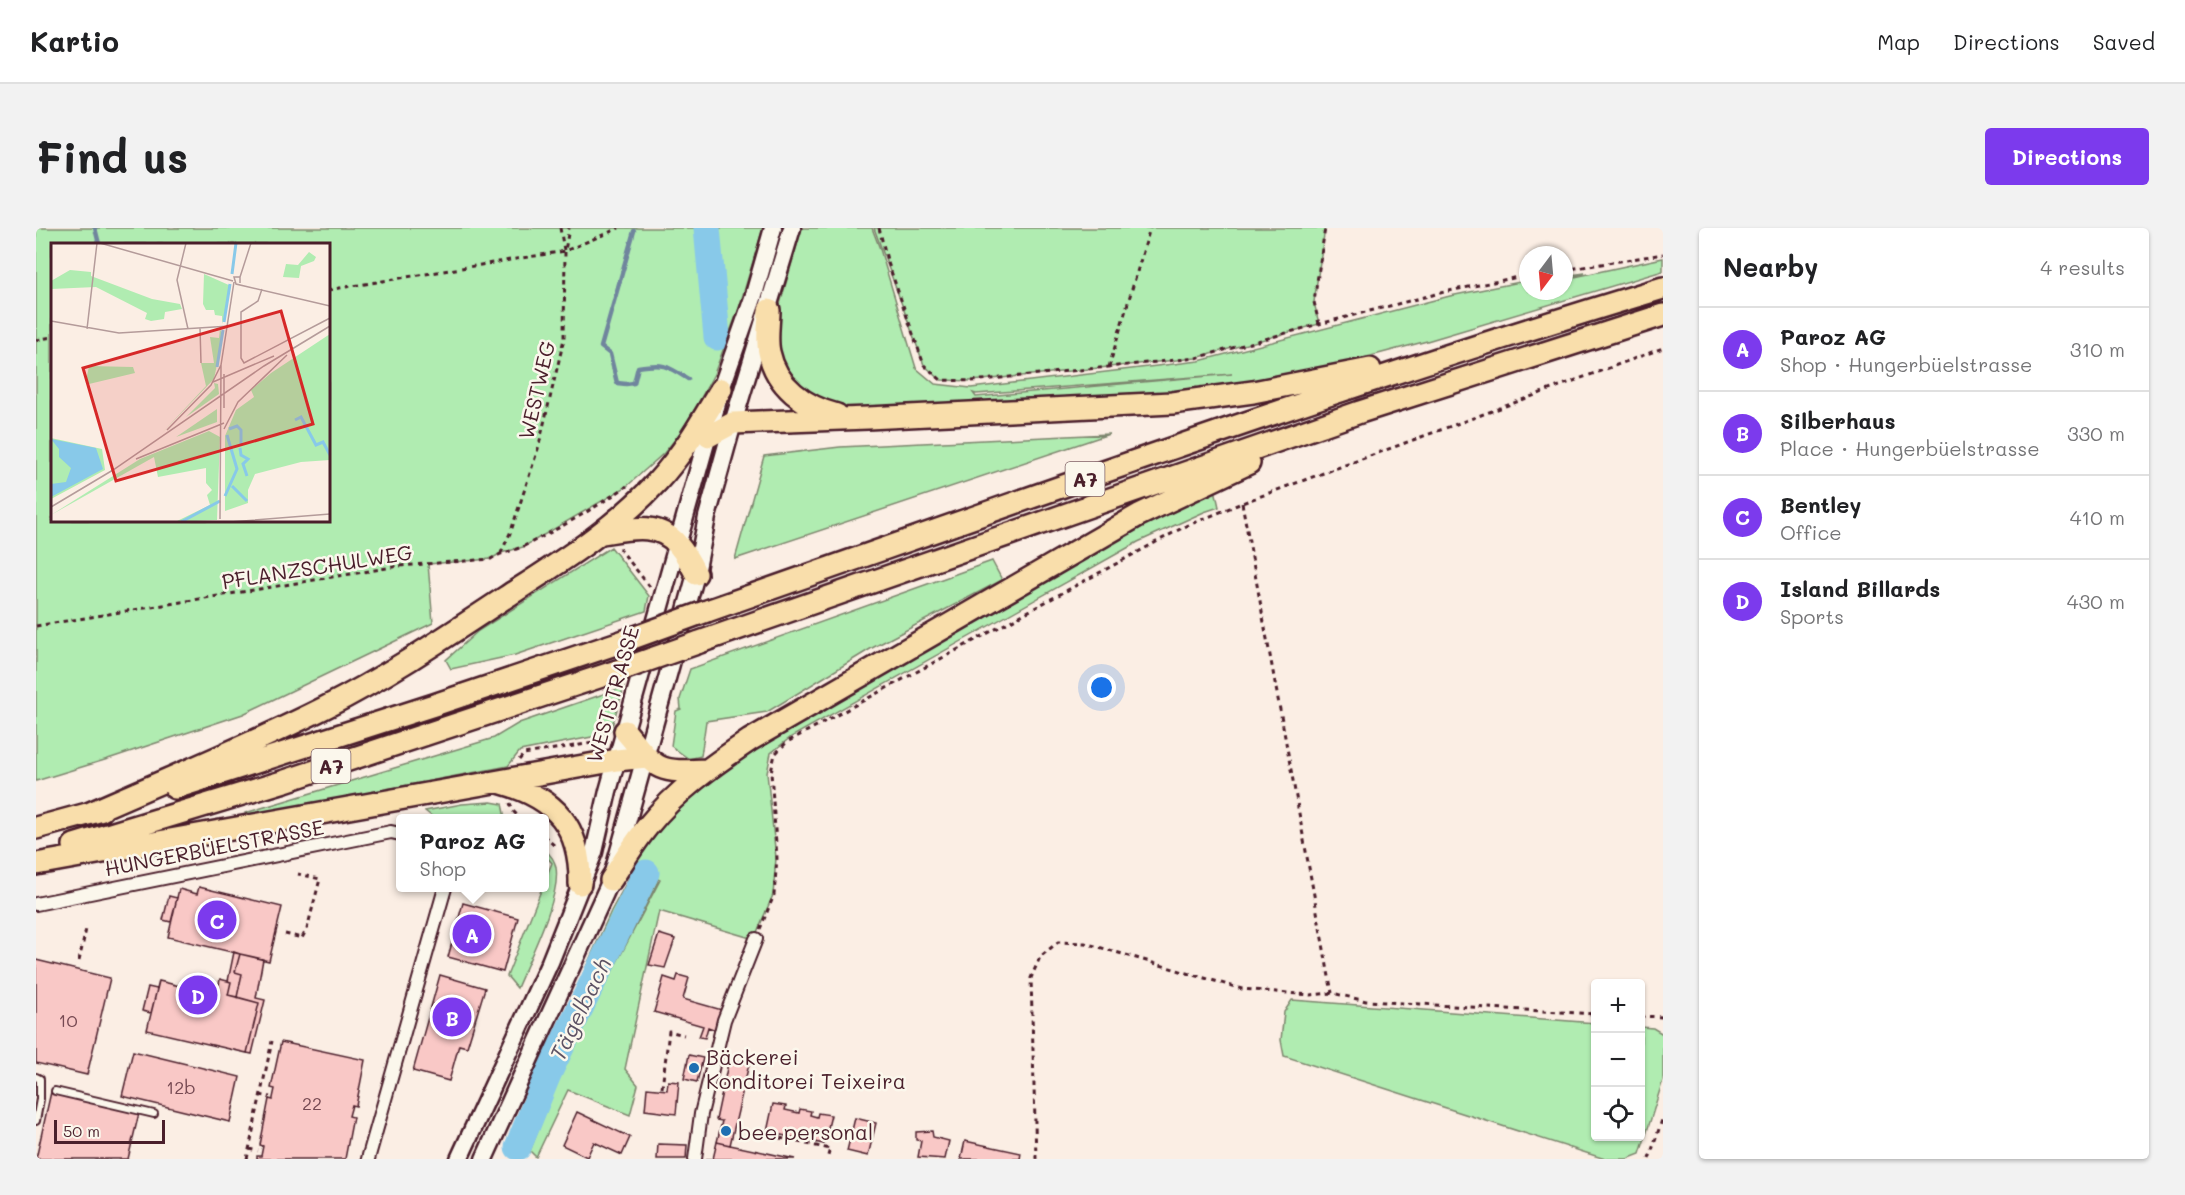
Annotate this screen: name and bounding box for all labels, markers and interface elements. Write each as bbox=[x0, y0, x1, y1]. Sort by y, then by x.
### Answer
text: Kartio bbox=[30, 23, 119, 59]
text: Map bbox=[1877, 28, 1920, 55]
text: Directions bbox=[1953, 28, 2060, 55]
text: Saved bbox=[2093, 28, 2155, 55]
button: Directions bbox=[1985, 128, 2149, 185]
text: Find us bbox=[36, 129, 188, 184]
inset map bbox=[51, 243, 330, 522]
north arrow bbox=[1519, 246, 1573, 300]
text: Nearby bbox=[1723, 250, 1818, 284]
text: 4 results bbox=[2040, 254, 2125, 280]
text: Paroz AG bbox=[1780, 322, 1886, 351]
text: A bbox=[1736, 336, 1749, 362]
text: 310 m bbox=[2070, 336, 2125, 362]
street label: WESTWEG bbox=[512, 338, 560, 442]
text: Shop · Hungerbüelstrasse bbox=[1780, 351, 2032, 377]
text: Silberhaus bbox=[1780, 406, 1896, 435]
text: B bbox=[1736, 420, 1749, 446]
text: 330 m bbox=[2067, 420, 2125, 446]
text: Place · Hungerbüelstrasse bbox=[1780, 435, 2040, 461]
road number: A7 bbox=[1066, 462, 1104, 496]
text: Bentley bbox=[1780, 490, 1861, 519]
text: C bbox=[1735, 504, 1750, 530]
text: 410 m bbox=[2070, 504, 2125, 530]
text: Office bbox=[1780, 519, 1842, 545]
street label: PFLANZSCHULWEG bbox=[220, 538, 414, 594]
text: Island Billards bbox=[1780, 574, 1940, 603]
text: D bbox=[1735, 588, 1750, 614]
text: 430 m bbox=[2067, 588, 2125, 614]
text: Sports bbox=[1780, 603, 1844, 629]
street label: WESTSTRASSE bbox=[580, 622, 644, 766]
your location bbox=[1087, 673, 1116, 702]
road number: A7 bbox=[312, 749, 350, 783]
street label: HUNGERBÜELSTRASSE bbox=[102, 812, 326, 882]
popup bbox=[396, 814, 549, 892]
text: Paroz AG bbox=[420, 826, 525, 855]
text: Shop bbox=[420, 855, 466, 881]
pin: C bbox=[198, 898, 237, 942]
pin: A bbox=[452, 912, 492, 956]
water label: Tägelbach bbox=[543, 953, 617, 1065]
pin: D bbox=[178, 972, 218, 1017]
map controls bbox=[1591, 979, 1645, 1141]
button: + bbox=[1591, 979, 1645, 1033]
pin: B bbox=[432, 994, 472, 1040]
house number: 10 bbox=[58, 1008, 78, 1032]
button: − bbox=[1591, 1033, 1645, 1087]
place label: Bäckerei Konditorei Teixeira bbox=[706, 1043, 906, 1094]
marker: Bäckerei Konditorei Teixeira bbox=[687, 1061, 701, 1075]
house number: 12b bbox=[166, 1075, 196, 1099]
button: locate bbox=[1591, 1087, 1645, 1141]
house number: 22 bbox=[302, 1091, 322, 1115]
scale bar bbox=[54, 1117, 165, 1144]
place label: bee personal bbox=[738, 1118, 873, 1145]
text: 50 m bbox=[63, 1120, 100, 1141]
marker: bee personal bbox=[719, 1124, 733, 1138]

